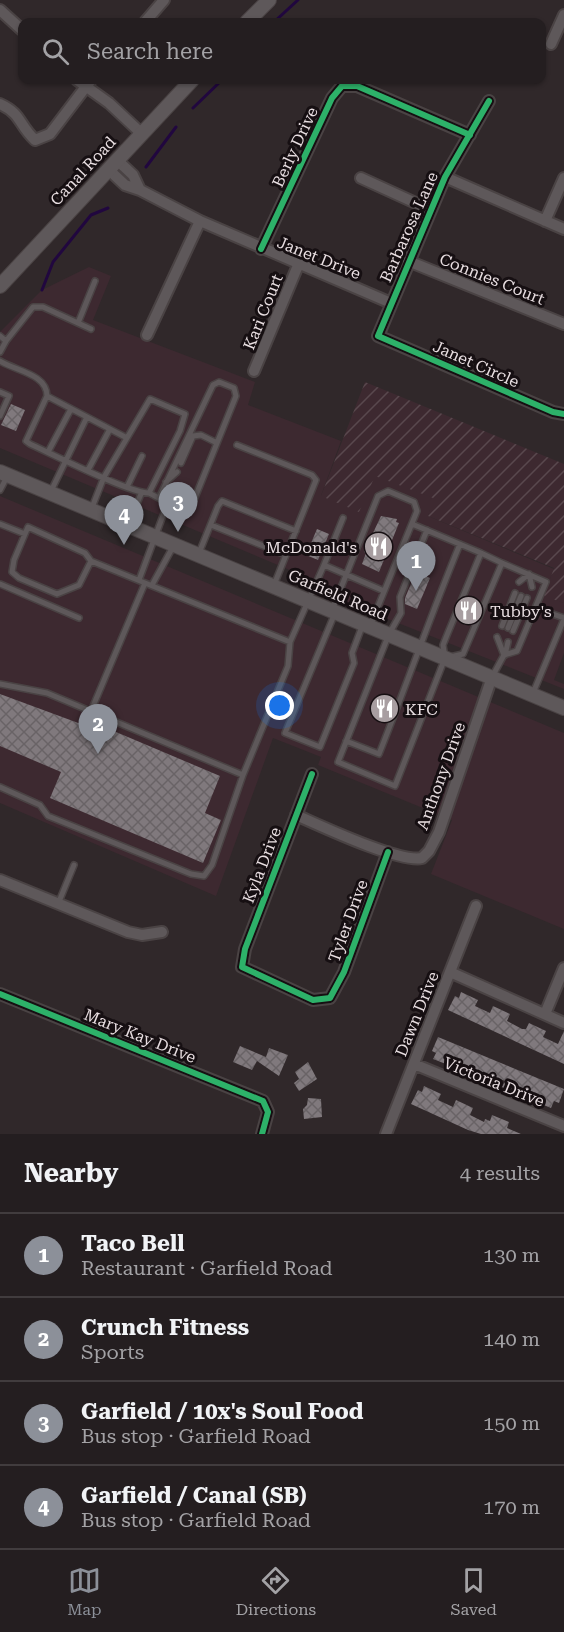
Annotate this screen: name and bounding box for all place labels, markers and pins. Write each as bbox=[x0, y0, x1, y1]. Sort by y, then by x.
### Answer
pin: 3 bbox=[158, 482, 198, 532]
pin: 4 bbox=[104, 496, 144, 545]
restaurant icon: McDonald's bbox=[362, 531, 394, 563]
place label: McDonald's bbox=[266, 538, 357, 557]
pin: 1 bbox=[396, 542, 436, 591]
restaurant icon: Tubby's bbox=[453, 595, 485, 627]
place label: Tubby's bbox=[490, 602, 552, 621]
restaurant icon: KFC bbox=[368, 693, 400, 725]
place label: KFC bbox=[405, 700, 438, 719]
pin: 2 bbox=[78, 704, 118, 754]

